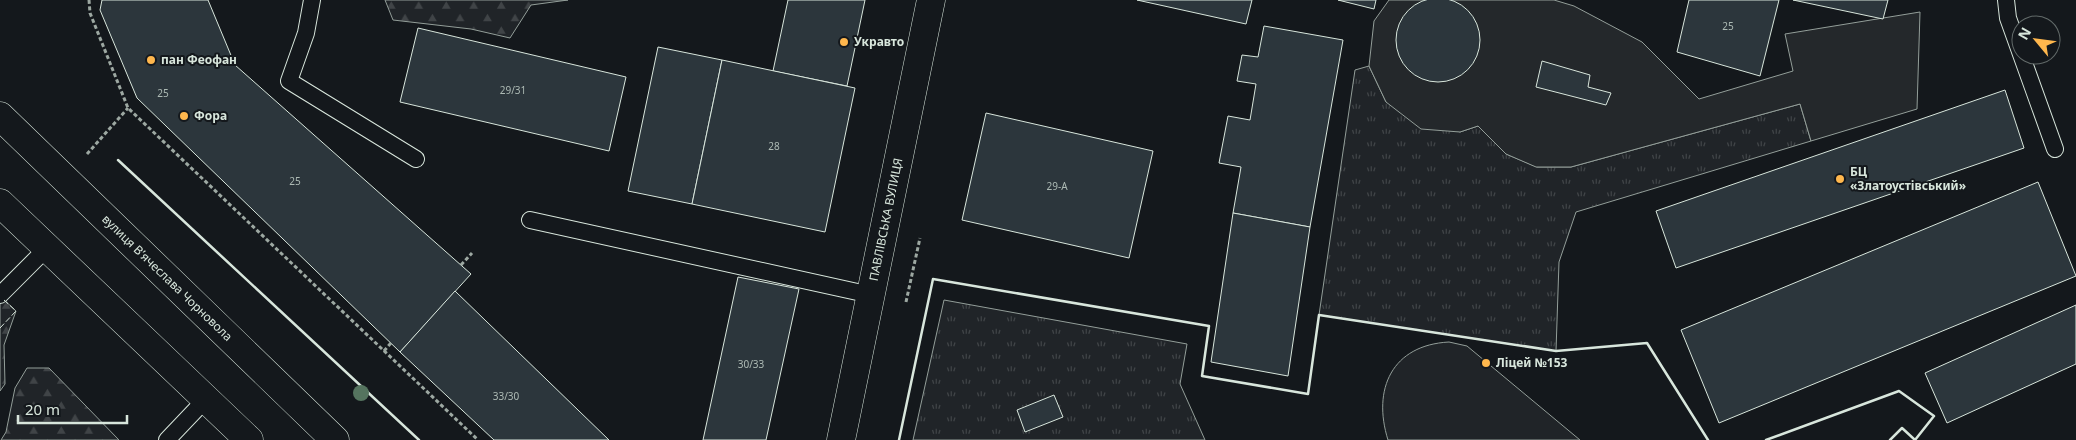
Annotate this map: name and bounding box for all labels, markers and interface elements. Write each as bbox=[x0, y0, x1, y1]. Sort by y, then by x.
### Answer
north arrow bbox=[2011, 15, 2061, 65]
house number: 25 bbox=[1722, 19, 1734, 33]
text: N bbox=[2013, 24, 2035, 43]
place label: Укравто bbox=[854, 33, 904, 50]
marker: Укравто bbox=[838, 36, 850, 48]
place label: пан Феофан bbox=[161, 51, 237, 68]
marker: пан Феофан bbox=[145, 54, 157, 66]
house number: 29/31 bbox=[500, 83, 526, 97]
house number: 25 bbox=[157, 86, 169, 100]
place label: Фора bbox=[194, 107, 227, 124]
marker: Фора bbox=[178, 110, 190, 122]
house number: 28 bbox=[768, 139, 780, 153]
street label: ПАВЛІВСЬКА ВУЛИЦЯ bbox=[865, 156, 906, 283]
place label: БЦ «Златоустівський» bbox=[1850, 163, 1966, 194]
marker: БЦ «Златоустівський» bbox=[1834, 173, 1846, 185]
house number: 25 bbox=[289, 174, 301, 188]
house number: 29-А bbox=[1046, 179, 1068, 193]
street label: вулиця Вʼячеслава Чорновола bbox=[98, 211, 236, 345]
place label: Ліцей №153 bbox=[1496, 354, 1568, 371]
house number: 30/33 bbox=[738, 357, 765, 371]
marker: Ліцей №153 bbox=[1480, 357, 1492, 369]
house number: 33/30 bbox=[493, 389, 520, 403]
scale bar bbox=[18, 392, 126, 424]
text: 20 m bbox=[25, 399, 60, 419]

